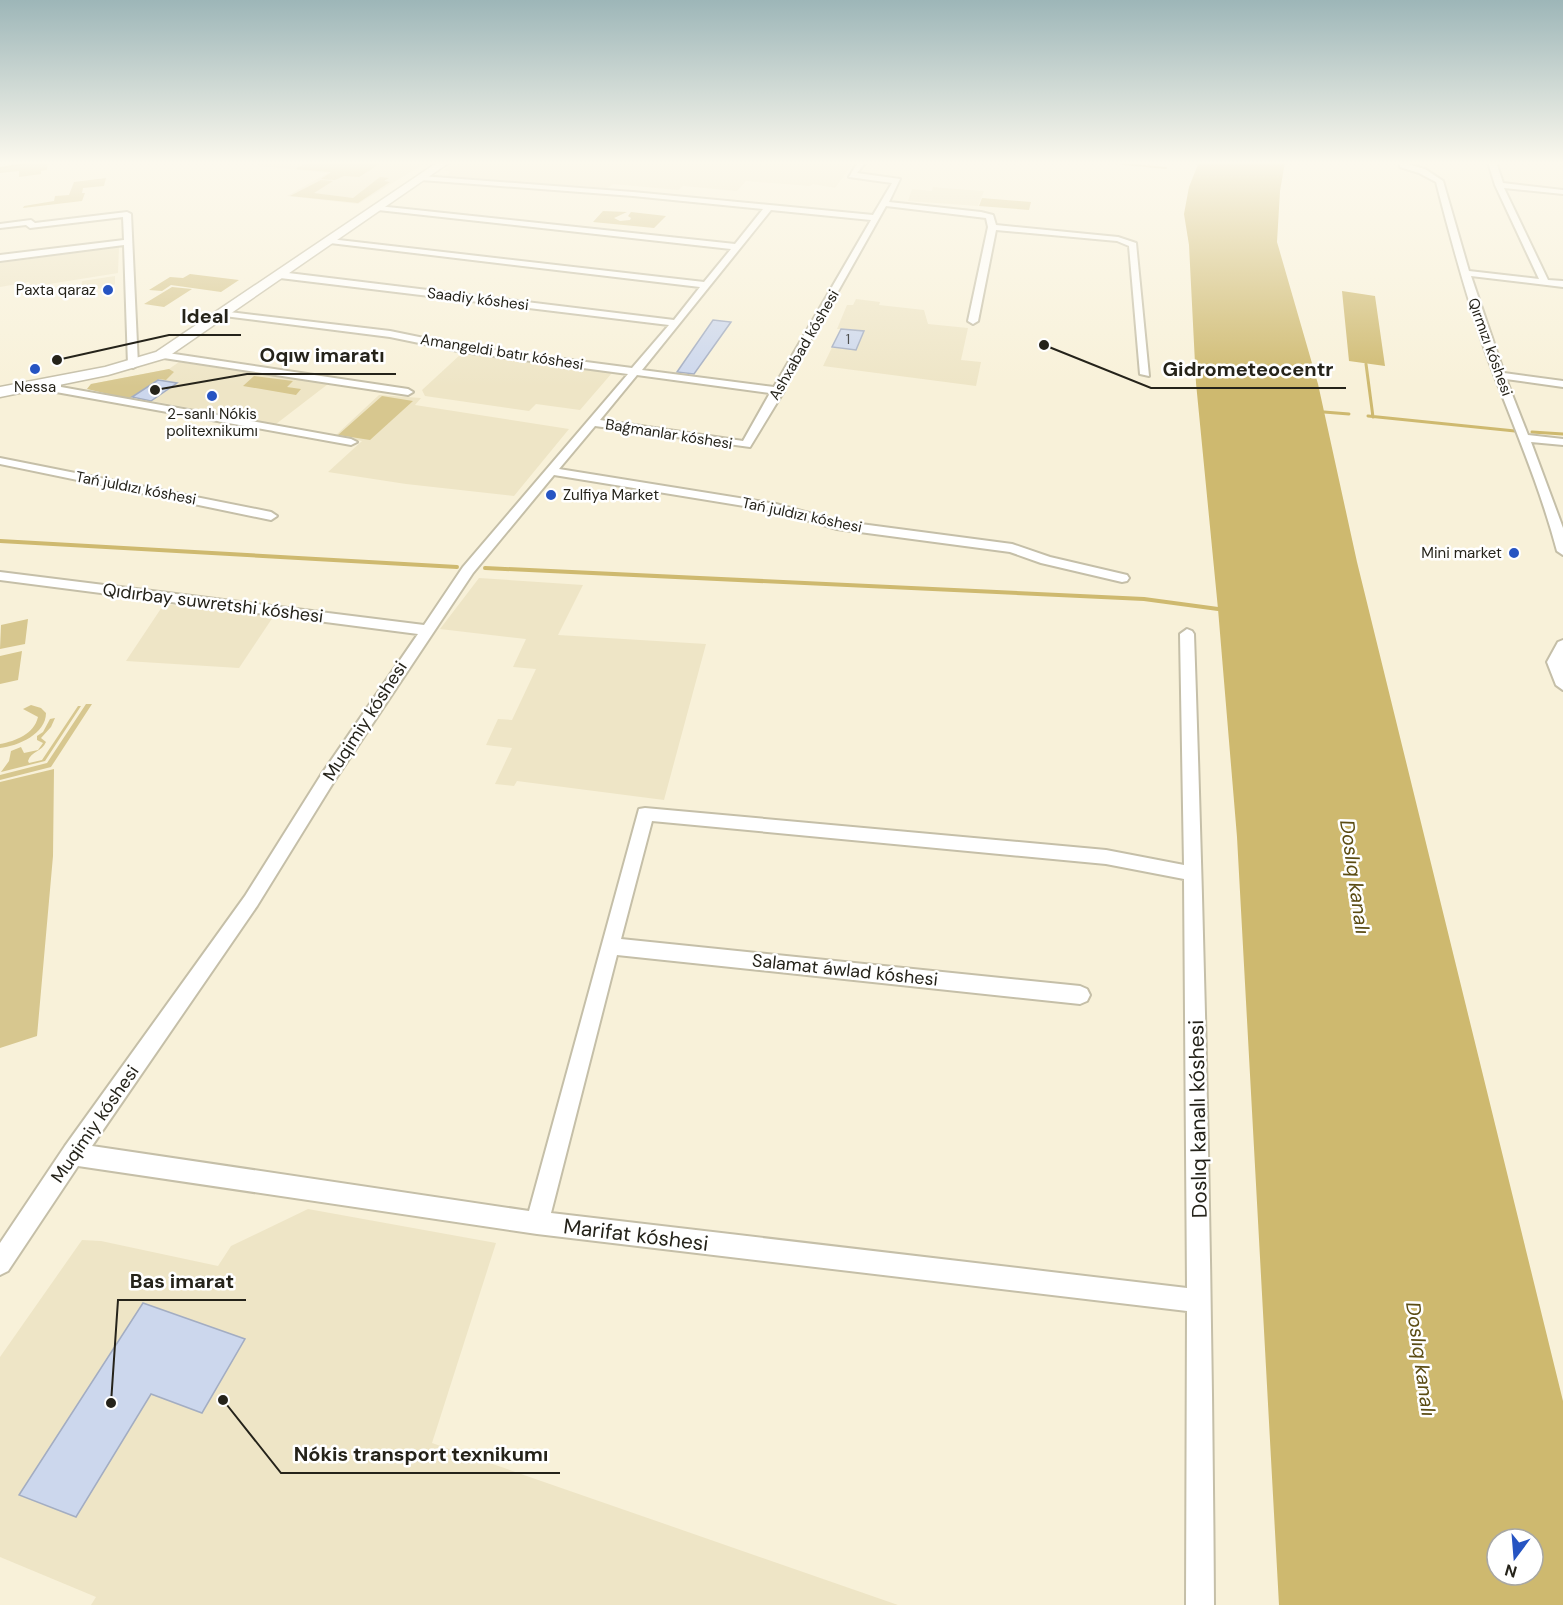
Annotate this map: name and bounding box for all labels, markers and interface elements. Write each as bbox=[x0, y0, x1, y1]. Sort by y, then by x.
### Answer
place label: Paxta qaraz bbox=[16, 280, 96, 300]
marker: Paxta qaraz bbox=[101, 283, 115, 297]
street label: Saadiy kóshesi bbox=[426, 283, 530, 315]
street label: Ashxabad kóshesi bbox=[764, 286, 844, 404]
street label: Qırmızı kóshesi bbox=[1463, 295, 1517, 399]
callout: Ideal bbox=[169, 297, 241, 335]
text: Ideal bbox=[181, 303, 229, 329]
street label: Amangeldi batır kóshesi bbox=[419, 329, 585, 375]
house number: 1 bbox=[846, 330, 850, 348]
callout: Oqıw imaratı bbox=[247, 336, 396, 374]
text: Oqıw imaratı bbox=[259, 342, 385, 368]
callout: Gidrometeocentr bbox=[1151, 350, 1346, 388]
text: Gidrometeocentr bbox=[1162, 356, 1334, 382]
marker: Nessa bbox=[28, 362, 42, 376]
place label: Nessa bbox=[14, 377, 56, 397]
marker: 2-sanlı Nókis politexnikumı bbox=[205, 389, 219, 403]
place label: 2-sanlı Nókis politexnikumı bbox=[166, 404, 258, 441]
street label: Baǵmanlar kóshesi bbox=[604, 414, 734, 454]
street label: Tań juldızı kóshesi bbox=[74, 467, 198, 509]
place label: Zulfiya Market bbox=[563, 485, 659, 505]
marker: Zulfiya Market bbox=[544, 488, 558, 502]
street label: Tań juldızı kóshesi bbox=[740, 493, 864, 537]
place label: Mini market bbox=[1421, 543, 1502, 563]
marker: Mini market bbox=[1507, 546, 1521, 560]
street label: Qıdırbay suwretshi kóshesi bbox=[101, 578, 325, 628]
street label: Muqimiy kóshesi bbox=[317, 656, 413, 786]
water label: Doslıq kanalı bbox=[1334, 818, 1376, 936]
street label: Salamat áwlad kóshesi bbox=[751, 948, 939, 992]
street label: Doslıq kanalı kóshesi bbox=[1182, 1020, 1214, 1218]
street label: Muqimiy kóshesi bbox=[46, 1060, 144, 1188]
street label: Marifat kóshesi bbox=[562, 1212, 710, 1258]
callout: Bas imarat bbox=[118, 1262, 246, 1300]
text: Bas imarat bbox=[130, 1268, 234, 1294]
water label: Doslıq kanalı bbox=[1400, 1300, 1442, 1418]
callout: Nókis transport texnikumı bbox=[281, 1435, 560, 1473]
text: Nókis transport texnikumı bbox=[294, 1441, 548, 1467]
north arrow bbox=[1485, 1527, 1545, 1587]
text: N bbox=[1502, 1559, 1520, 1583]

